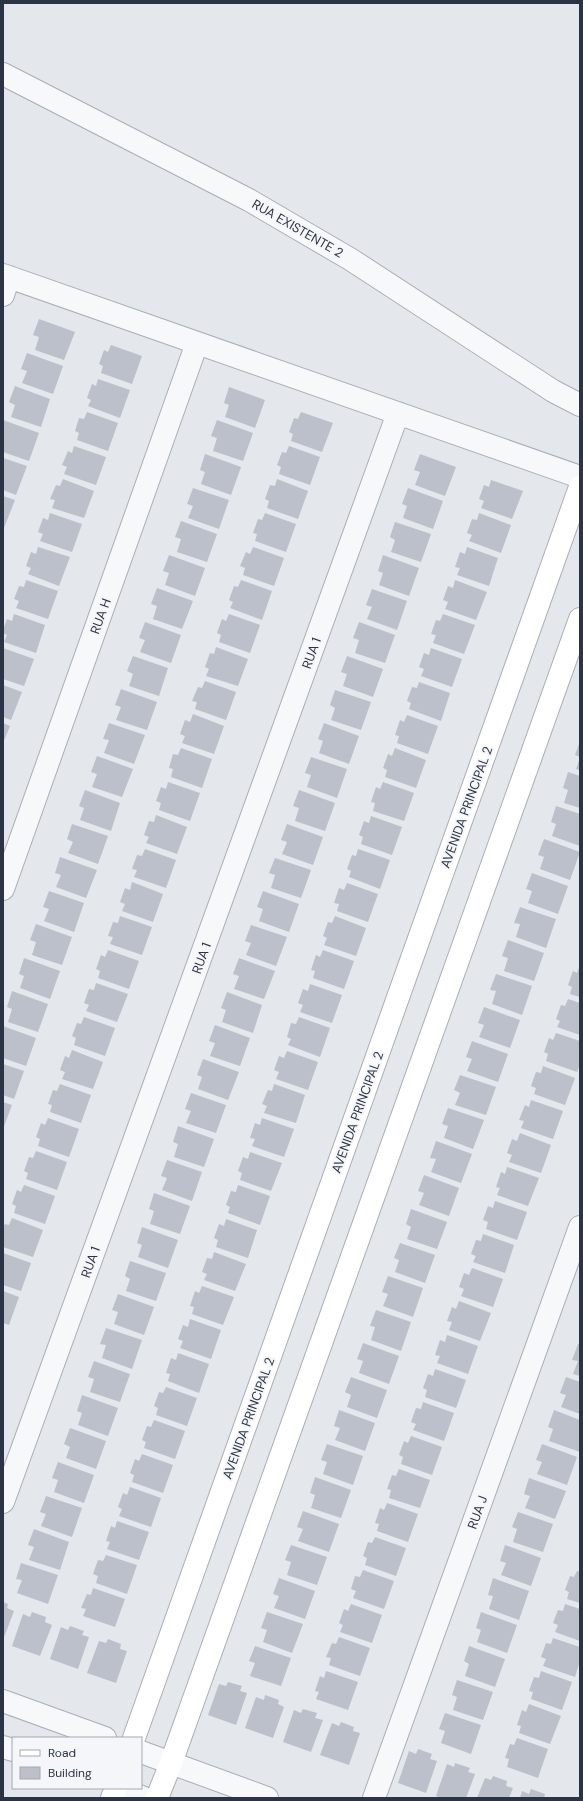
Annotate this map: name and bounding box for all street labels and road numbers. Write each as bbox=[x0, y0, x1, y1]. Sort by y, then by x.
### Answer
street label: RUA EXISTENTE 2 bbox=[249, 195, 346, 261]
street label: RUA H bbox=[86, 596, 115, 636]
street label: RUA 1 bbox=[298, 635, 325, 671]
street label: AVENIDA PRINCIPAL 2 bbox=[437, 744, 496, 870]
street label: RUA 1 bbox=[188, 940, 215, 976]
street label: AVENIDA PRINCIPAL 2 bbox=[328, 1049, 387, 1175]
street label: RUA 1 bbox=[77, 1244, 104, 1280]
street label: AVENIDA PRINCIPAL 2 bbox=[219, 1355, 278, 1481]
street label: RUA J bbox=[464, 1493, 491, 1531]

